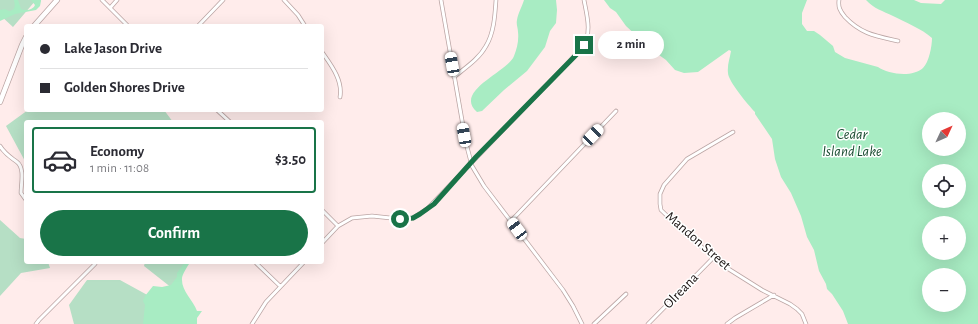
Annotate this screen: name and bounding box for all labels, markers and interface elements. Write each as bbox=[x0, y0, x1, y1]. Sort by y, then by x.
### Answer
callout: 2 min bbox=[598, 31, 664, 59]
route end bbox=[575, 36, 593, 54]
text: 2 min bbox=[617, 38, 645, 51]
text: Lake Jason Drive bbox=[64, 41, 162, 56]
car bbox=[444, 51, 460, 77]
text: Golden Shores Drive bbox=[64, 80, 185, 95]
north arrow bbox=[922, 112, 966, 156]
map controls bbox=[922, 112, 966, 312]
car bbox=[456, 122, 472, 148]
car bbox=[580, 122, 606, 148]
water label: Cedar Island Lake bbox=[822, 127, 882, 159]
icon: car bbox=[42, 142, 78, 178]
text: Economy bbox=[90, 144, 144, 159]
text: $3.50 bbox=[275, 152, 306, 167]
text: 1 min · 11:08 bbox=[90, 162, 149, 175]
button: locate bbox=[922, 164, 966, 208]
street label: Mandon Street bbox=[663, 209, 734, 273]
button: Confirm bbox=[40, 210, 308, 256]
route start bbox=[391, 210, 409, 228]
car bbox=[505, 216, 529, 242]
button: + bbox=[922, 216, 966, 260]
button: − bbox=[922, 268, 966, 312]
street label: Olreana bbox=[661, 270, 701, 311]

